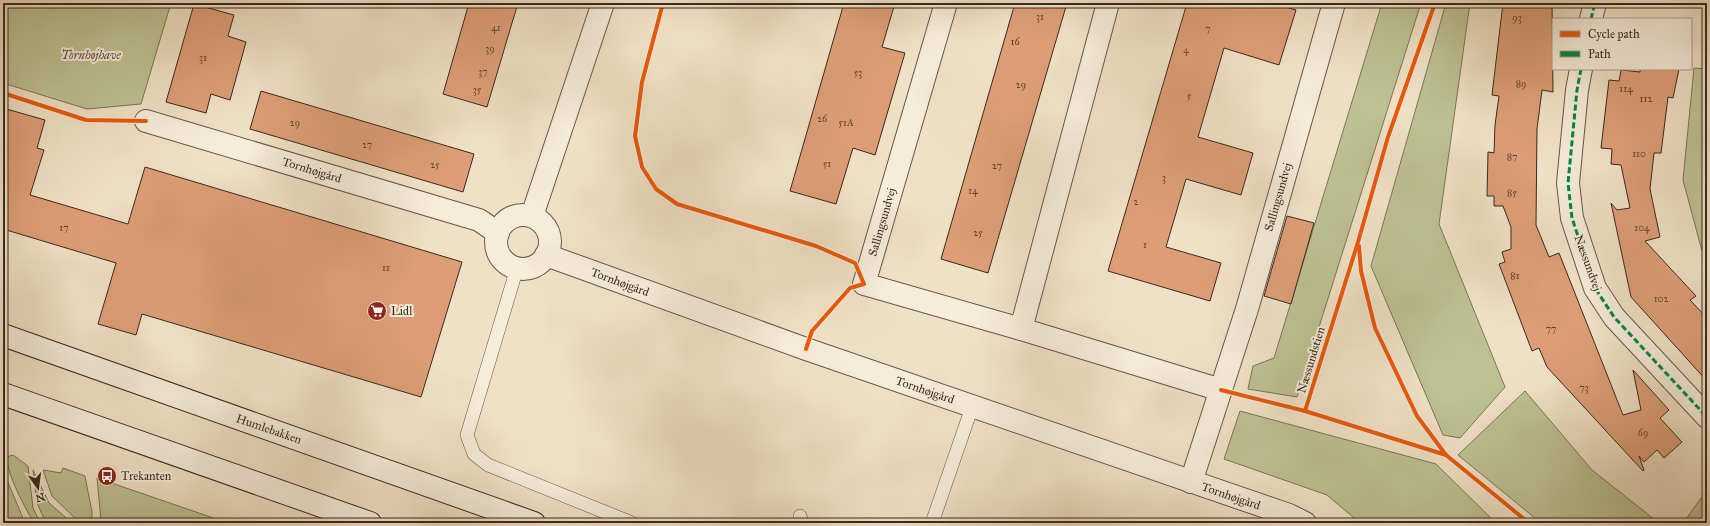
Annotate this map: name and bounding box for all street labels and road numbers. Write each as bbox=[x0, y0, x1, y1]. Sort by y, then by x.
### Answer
street label: Tornhøjgård bbox=[280, 154, 343, 187]
street label: Sallingsundvej bbox=[1262, 161, 1295, 233]
street label: Sallingsundvej bbox=[866, 186, 899, 258]
street label: Næssundvej bbox=[1571, 233, 1605, 293]
street label: Tornhøjgård bbox=[589, 265, 651, 300]
street label: Næssundstien bbox=[1294, 325, 1328, 395]
street label: Tornhøjgård bbox=[893, 373, 956, 408]
street label: Humlebakken bbox=[234, 411, 304, 447]
street label: Tornhøjgård bbox=[1199, 479, 1262, 514]

